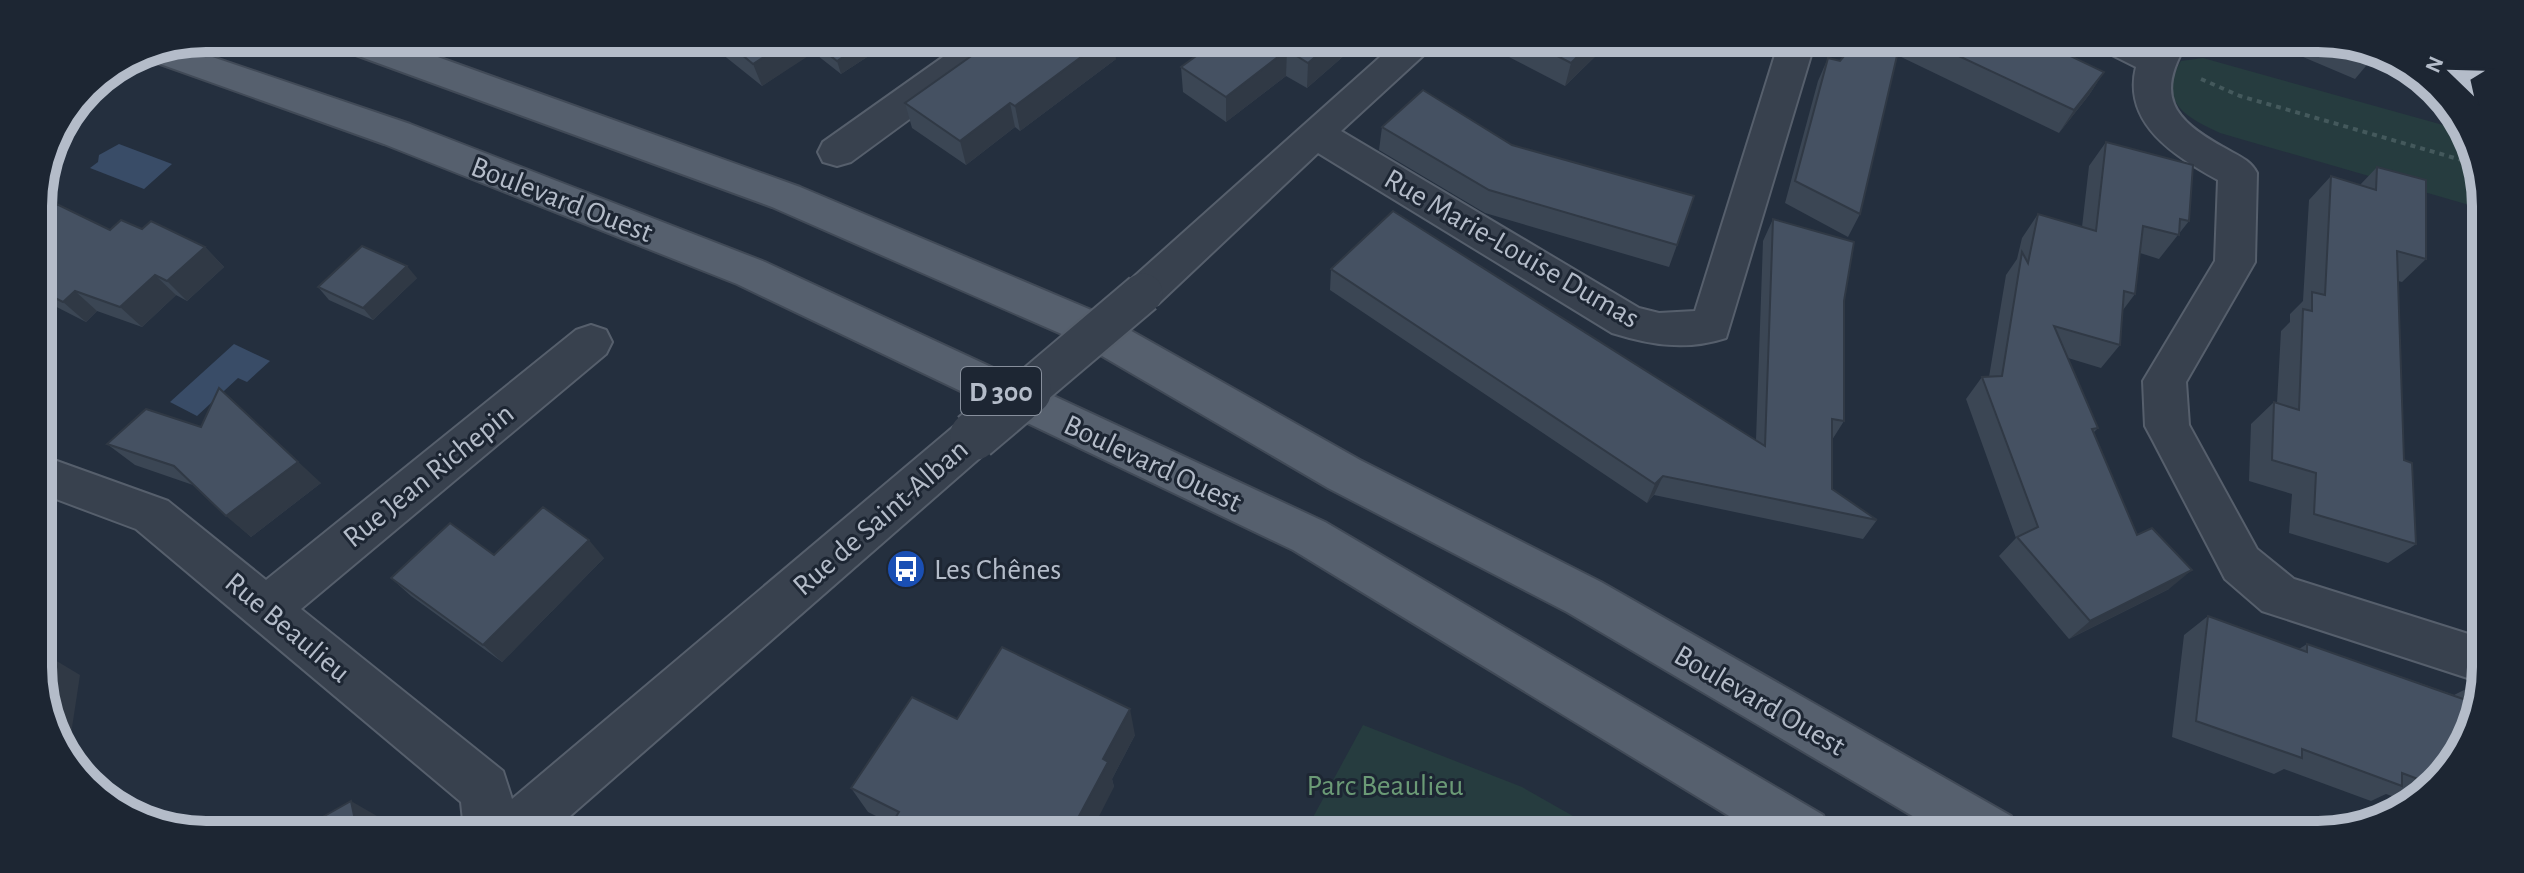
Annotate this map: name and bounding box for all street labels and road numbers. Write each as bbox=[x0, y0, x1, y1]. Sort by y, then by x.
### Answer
street label: Boulevard Ouest bbox=[467, 152, 657, 248]
street label: Rue Marie-Louise Dumas bbox=[1379, 164, 1644, 334]
road number: D 300 bbox=[961, 367, 1041, 415]
street label: Rue Jean Richepin bbox=[338, 398, 519, 553]
street label: Boulevard Ouest bbox=[1059, 410, 1246, 518]
street label: Rue de Saint-Alban bbox=[788, 434, 974, 601]
street label: Rue Beaulieu bbox=[219, 567, 355, 688]
street label: Boulevard Ouest bbox=[1669, 640, 1850, 762]

